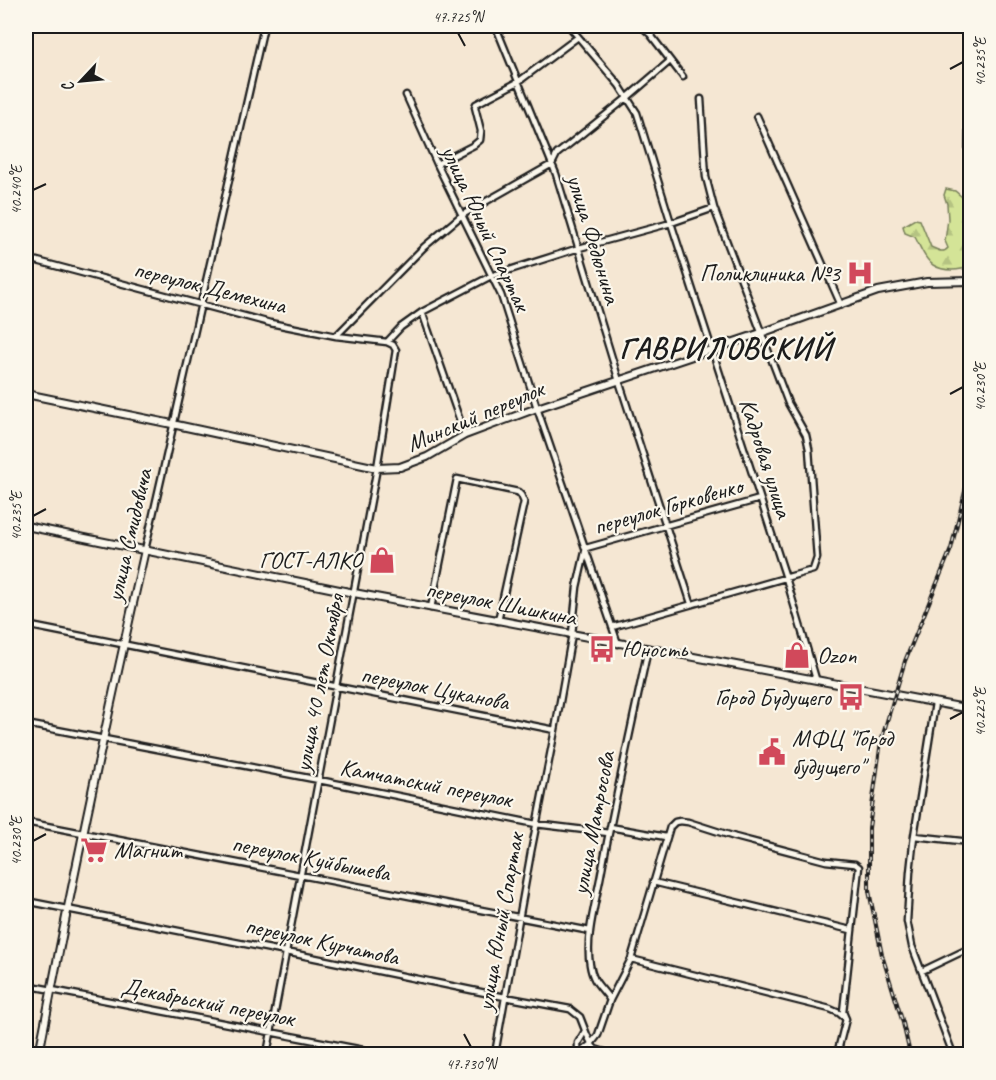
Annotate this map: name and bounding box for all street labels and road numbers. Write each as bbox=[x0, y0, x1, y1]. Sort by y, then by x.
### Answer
street label: улица Юный Спартак bbox=[434, 138, 539, 318]
street label: улица Федюнина bbox=[560, 169, 628, 309]
street label: переулок Демехина bbox=[131, 254, 291, 321]
street label: Минский переулок bbox=[402, 373, 550, 458]
street label: Кадровая улица bbox=[733, 394, 800, 523]
street label: улица Смидовича bbox=[99, 464, 159, 606]
street label: переулок Горковенко bbox=[590, 470, 748, 542]
street label: переулок Шишкина bbox=[423, 574, 580, 633]
street label: улица 40 лет Октября bbox=[287, 590, 351, 776]
street label: переулок Цуканова bbox=[359, 659, 513, 717]
street label: улица Матросова bbox=[564, 747, 622, 899]
street label: Камчатский переулок bbox=[338, 752, 516, 815]
street label: переулок Куйбышева bbox=[229, 828, 394, 888]
street label: улица Юный Спартак bbox=[469, 829, 531, 1015]
street label: переулок Курчатова bbox=[243, 910, 403, 972]
street label: Декабрьский переулок bbox=[119, 971, 299, 1034]

